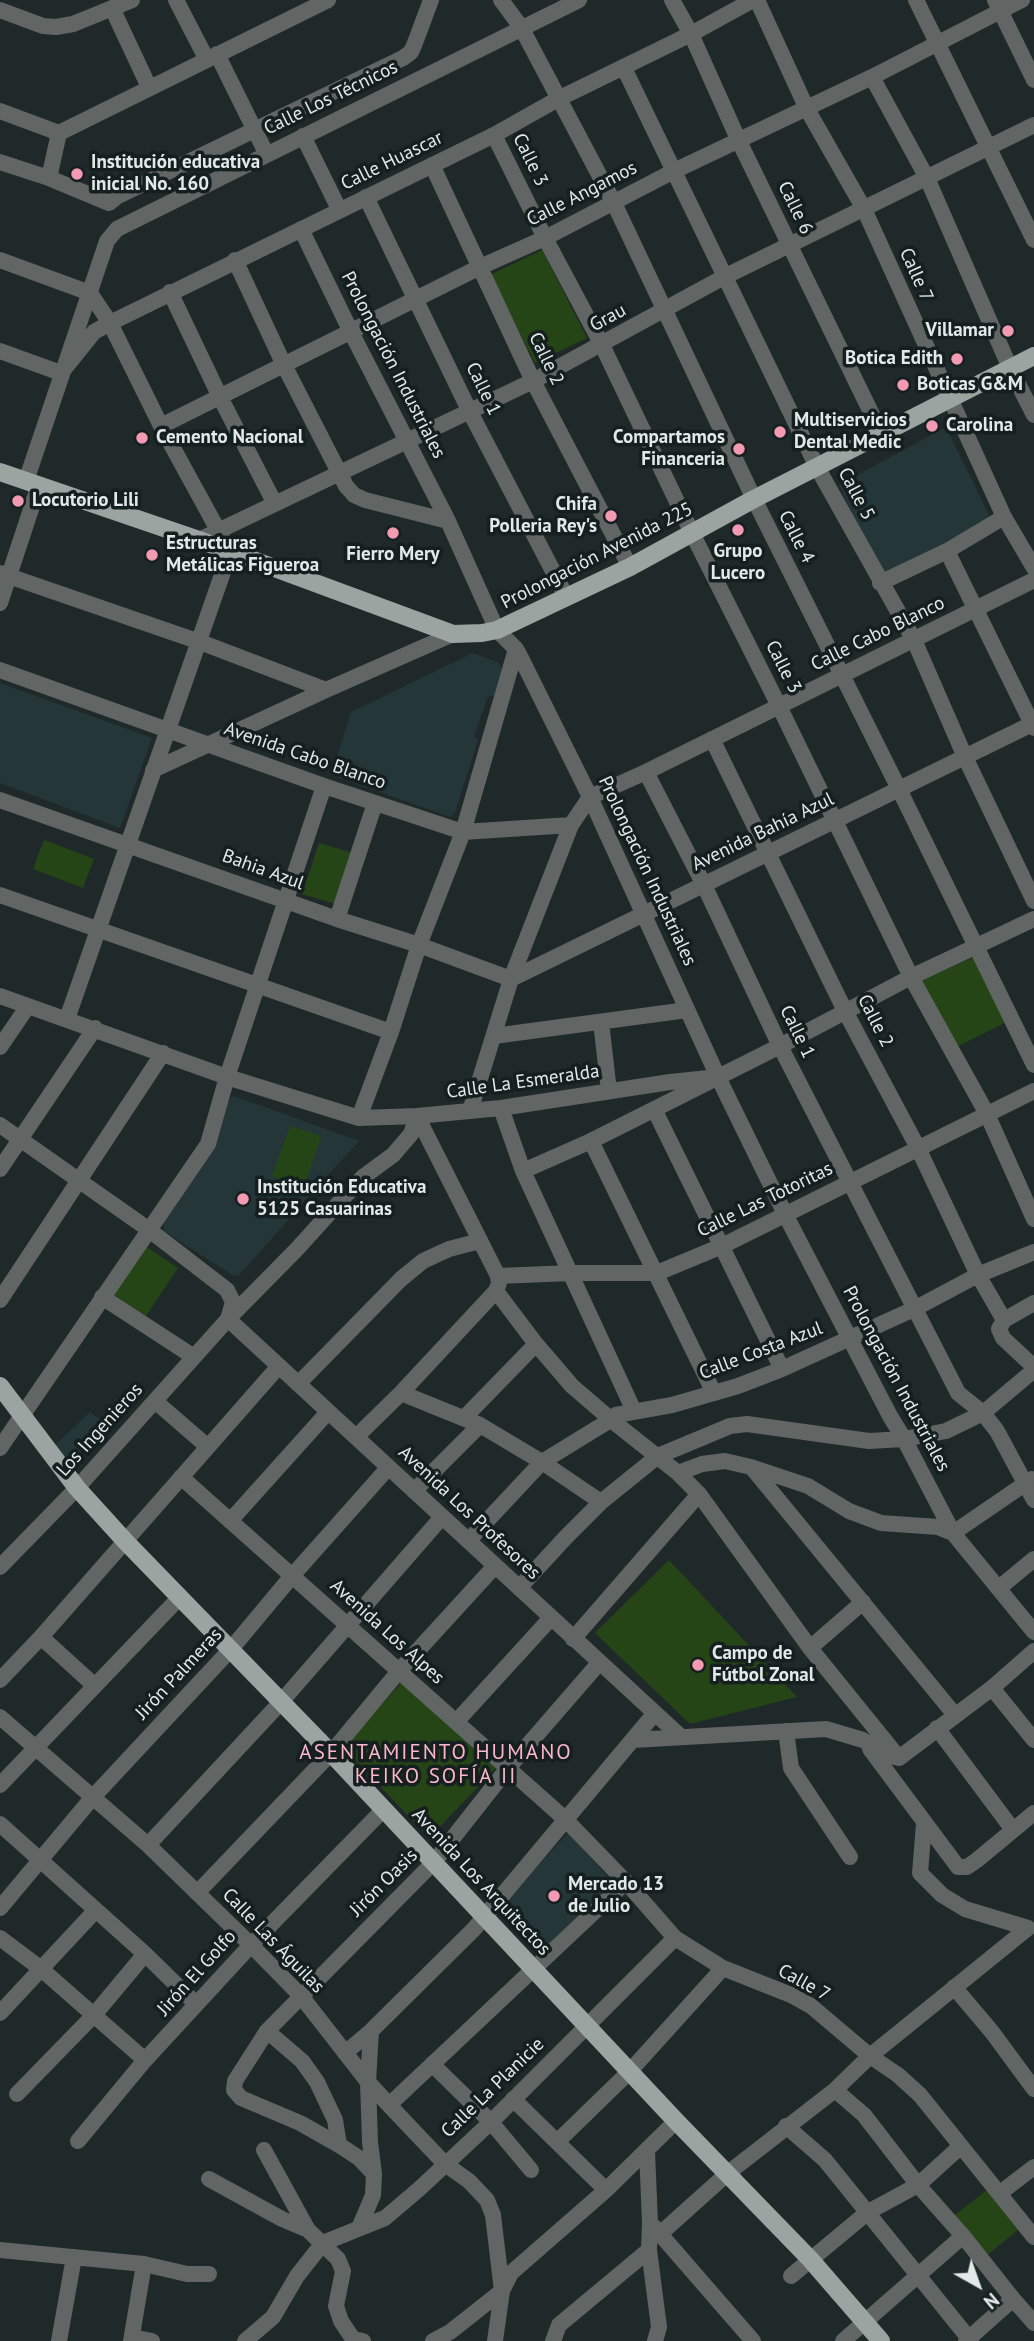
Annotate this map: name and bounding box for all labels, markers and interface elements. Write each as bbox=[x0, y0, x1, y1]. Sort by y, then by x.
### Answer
street label: Calle Los Técnicos bbox=[260, 56, 402, 140]
street label: Calle Huascar bbox=[337, 126, 447, 196]
street label: Calle 3 bbox=[507, 130, 553, 190]
place label: Institución educativa inicial No. 160 bbox=[91, 152, 260, 196]
street label: Calle Angamos bbox=[523, 156, 641, 232]
marker: Institución educativa inicial No. 160 bbox=[69, 166, 85, 182]
street label: Calle 6 bbox=[772, 178, 818, 238]
street label: Calle 7 bbox=[894, 245, 938, 305]
street label: Prolongación Industriales bbox=[336, 268, 450, 462]
street label: Grau bbox=[586, 299, 630, 337]
place label: Villamar bbox=[925, 320, 994, 342]
marker: Villamar bbox=[1000, 323, 1016, 339]
street label: Calle 2 bbox=[523, 329, 569, 389]
place label: Botica Edith bbox=[845, 348, 943, 370]
marker: Botica Edith bbox=[949, 351, 965, 367]
street label: Calle 1 bbox=[460, 359, 506, 419]
place label: Boticas G&M bbox=[917, 374, 1023, 396]
marker: Boticas G&M bbox=[895, 377, 911, 393]
place label: Multiservicios Dental Medic bbox=[794, 410, 907, 454]
place label: Carolina bbox=[946, 415, 1013, 437]
marker: Carolina bbox=[924, 418, 940, 434]
marker: Multiservicios Dental Medic bbox=[772, 424, 788, 440]
place label: Cemento Nacional bbox=[156, 427, 303, 449]
place label: Compartamos Financeria bbox=[613, 427, 725, 471]
marker: Cemento Nacional bbox=[134, 430, 150, 446]
marker: Compartamos Financeria bbox=[731, 441, 747, 457]
street label: Calle 5 bbox=[833, 464, 879, 524]
place label: Locutorio Lili bbox=[32, 490, 139, 512]
marker: Locutorio Lili bbox=[10, 493, 26, 509]
place label: Chifa Polleria Rey's bbox=[489, 494, 597, 538]
street label: Prolongación Avenida 225 bbox=[497, 498, 697, 614]
street label: Calle 4 bbox=[773, 507, 819, 567]
marker: Chifa Polleria Rey's bbox=[603, 508, 619, 524]
marker: Grupo Lucero bbox=[730, 522, 746, 538]
marker: Fierro Mery bbox=[385, 525, 401, 541]
place label: Estructuras Metálicas Figueroa bbox=[166, 533, 319, 577]
place label: Grupo Lucero bbox=[711, 541, 765, 585]
place label: Fierro Mery bbox=[346, 544, 440, 566]
marker: Estructuras Metálicas Figueroa bbox=[144, 547, 160, 563]
street label: Calle Cabo Blanco bbox=[807, 592, 949, 676]
street label: Calle 3 bbox=[760, 637, 806, 697]
street label: Avenida Cabo Blanco bbox=[221, 718, 389, 794]
street label: Prolongación Industriales bbox=[593, 773, 701, 969]
street label: Avenida Bahía Azul bbox=[688, 788, 838, 876]
street label: Bahia Azul bbox=[219, 845, 307, 895]
street label: Calle 2 bbox=[852, 991, 898, 1051]
street label: Calle 1 bbox=[774, 1002, 820, 1062]
street label: Calle La Esmeralda bbox=[445, 1060, 601, 1104]
street label: Calle Las Totoritas bbox=[694, 1157, 836, 1243]
place label: Institución Educativa 5125 Casuarinas bbox=[257, 1177, 426, 1221]
marker: Institución Educativa 5125 Casuarinas bbox=[235, 1191, 251, 1207]
street label: Prolongación Industriales bbox=[837, 1282, 955, 1476]
street label: Calle Costa Azul bbox=[696, 1317, 826, 1385]
street label: Los Ingenieros bbox=[52, 1379, 148, 1481]
street label: Avenida Los Profesores bbox=[393, 1441, 545, 1585]
street label: Avenida Los Alpes bbox=[325, 1575, 449, 1689]
street label: Jirón Palmeras bbox=[131, 1624, 227, 1724]
place label: Campo de Fútbol Zonal bbox=[712, 1643, 814, 1687]
marker: Campo de Fútbol Zonal bbox=[690, 1657, 706, 1673]
district label: ASENTAMIENTO HUMANO KEIKO SOFÍA II bbox=[302, 1740, 570, 1790]
street label: Avenida Los Arquitectos bbox=[407, 1804, 555, 1960]
street label: Jirón Oasis bbox=[345, 1844, 423, 1922]
place label: Mercado 13 de Julio bbox=[568, 1874, 664, 1918]
street label: Calle Las Águilas bbox=[217, 1884, 329, 1998]
marker: Mercado 13 de Julio bbox=[546, 1888, 562, 1904]
street label: Jirón El Golfo bbox=[153, 1926, 241, 2020]
street label: Calle 7 bbox=[774, 1959, 834, 2007]
street label: Calle La Planicie bbox=[437, 2033, 549, 2143]
north arrow bbox=[943, 2250, 1013, 2320]
text: N bbox=[979, 2288, 1004, 2314]

